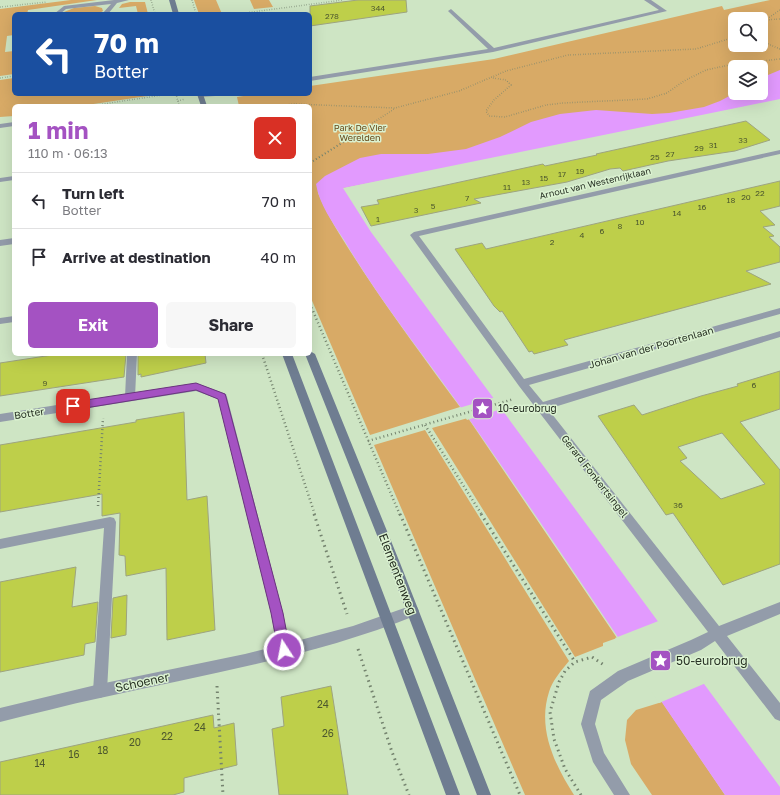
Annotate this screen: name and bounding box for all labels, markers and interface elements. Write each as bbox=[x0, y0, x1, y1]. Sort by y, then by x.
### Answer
house number: 344 bbox=[371, 3, 385, 13]
house number: 278 bbox=[325, 11, 339, 21]
map controls bbox=[728, 12, 768, 100]
button: search bbox=[728, 12, 768, 52]
text: 70 m bbox=[94, 26, 159, 59]
icon: left bbox=[28, 28, 80, 80]
text: Botter bbox=[94, 60, 149, 82]
button: layers bbox=[728, 60, 768, 100]
text: 1 min bbox=[28, 115, 88, 144]
button: close bbox=[254, 117, 296, 159]
park label: Park De Vier Werelden bbox=[334, 122, 387, 143]
house number: 33 bbox=[738, 135, 748, 145]
house number: 31 bbox=[709, 140, 717, 150]
house number: 29 bbox=[694, 143, 704, 153]
text: 110 m · 06:13 bbox=[28, 145, 108, 161]
house number: 27 bbox=[666, 149, 674, 159]
house number: 25 bbox=[650, 152, 660, 162]
street label: Arnout van Westenrijklaan bbox=[538, 165, 652, 201]
house number: 19 bbox=[576, 166, 585, 176]
house number: 17 bbox=[558, 169, 566, 179]
house number: 15 bbox=[540, 173, 549, 183]
house number: 13 bbox=[522, 177, 531, 187]
house number: 11 bbox=[503, 182, 511, 192]
text: Turn left bbox=[62, 184, 124, 202]
house number: 22 bbox=[755, 188, 765, 198]
icon: left bbox=[28, 190, 50, 212]
text: 70 m bbox=[262, 192, 296, 210]
house number: 20 bbox=[741, 192, 751, 202]
house number: 7 bbox=[465, 193, 469, 203]
house number: 18 bbox=[727, 195, 735, 205]
house number: 5 bbox=[431, 201, 436, 211]
text: Botter bbox=[62, 202, 101, 218]
house number: 16 bbox=[698, 202, 707, 212]
house number: 3 bbox=[414, 205, 419, 215]
house number: 14 bbox=[673, 208, 681, 218]
house number: 1 bbox=[376, 214, 380, 224]
house number: 10 bbox=[636, 217, 644, 227]
house number: 8 bbox=[618, 221, 623, 231]
house number: 6 bbox=[600, 226, 605, 236]
house number: 4 bbox=[580, 230, 585, 240]
house number: 2 bbox=[550, 237, 555, 247]
icon: arrive bbox=[28, 246, 50, 268]
text: Arrive at destination bbox=[62, 248, 211, 266]
text: 40 m bbox=[261, 248, 296, 266]
button: Exit bbox=[28, 302, 158, 348]
button: Share bbox=[166, 302, 296, 348]
street label: Johan van der Poortenlaan bbox=[587, 323, 715, 371]
house number: 9 bbox=[43, 378, 48, 388]
house number: 6 bbox=[752, 380, 757, 390]
pin bbox=[56, 389, 90, 423]
icon: arrive bbox=[62, 395, 84, 417]
place icon: 10-eurobrug bbox=[469, 395, 495, 421]
place label: 10-eurobrug bbox=[498, 402, 557, 414]
street label: Botter bbox=[13, 405, 45, 421]
street label: Gerard Fonkertsingel bbox=[559, 432, 631, 520]
house number: 36 bbox=[673, 500, 683, 510]
street label: Elementenweg bbox=[376, 531, 420, 617]
position arrow bbox=[263, 629, 305, 671]
place icon: 50-eurobrug bbox=[647, 647, 673, 673]
place label: 50-eurobrug bbox=[676, 653, 748, 668]
street label: Schoener bbox=[114, 669, 171, 695]
house number: 24 bbox=[317, 698, 329, 710]
house number: 24 bbox=[194, 721, 206, 733]
house number: 26 bbox=[322, 727, 334, 739]
house number: 22 bbox=[161, 730, 173, 742]
house number: 20 bbox=[129, 736, 141, 748]
house number: 18 bbox=[98, 744, 108, 756]
house number: 16 bbox=[69, 748, 79, 760]
house number: 14 bbox=[35, 757, 45, 769]

